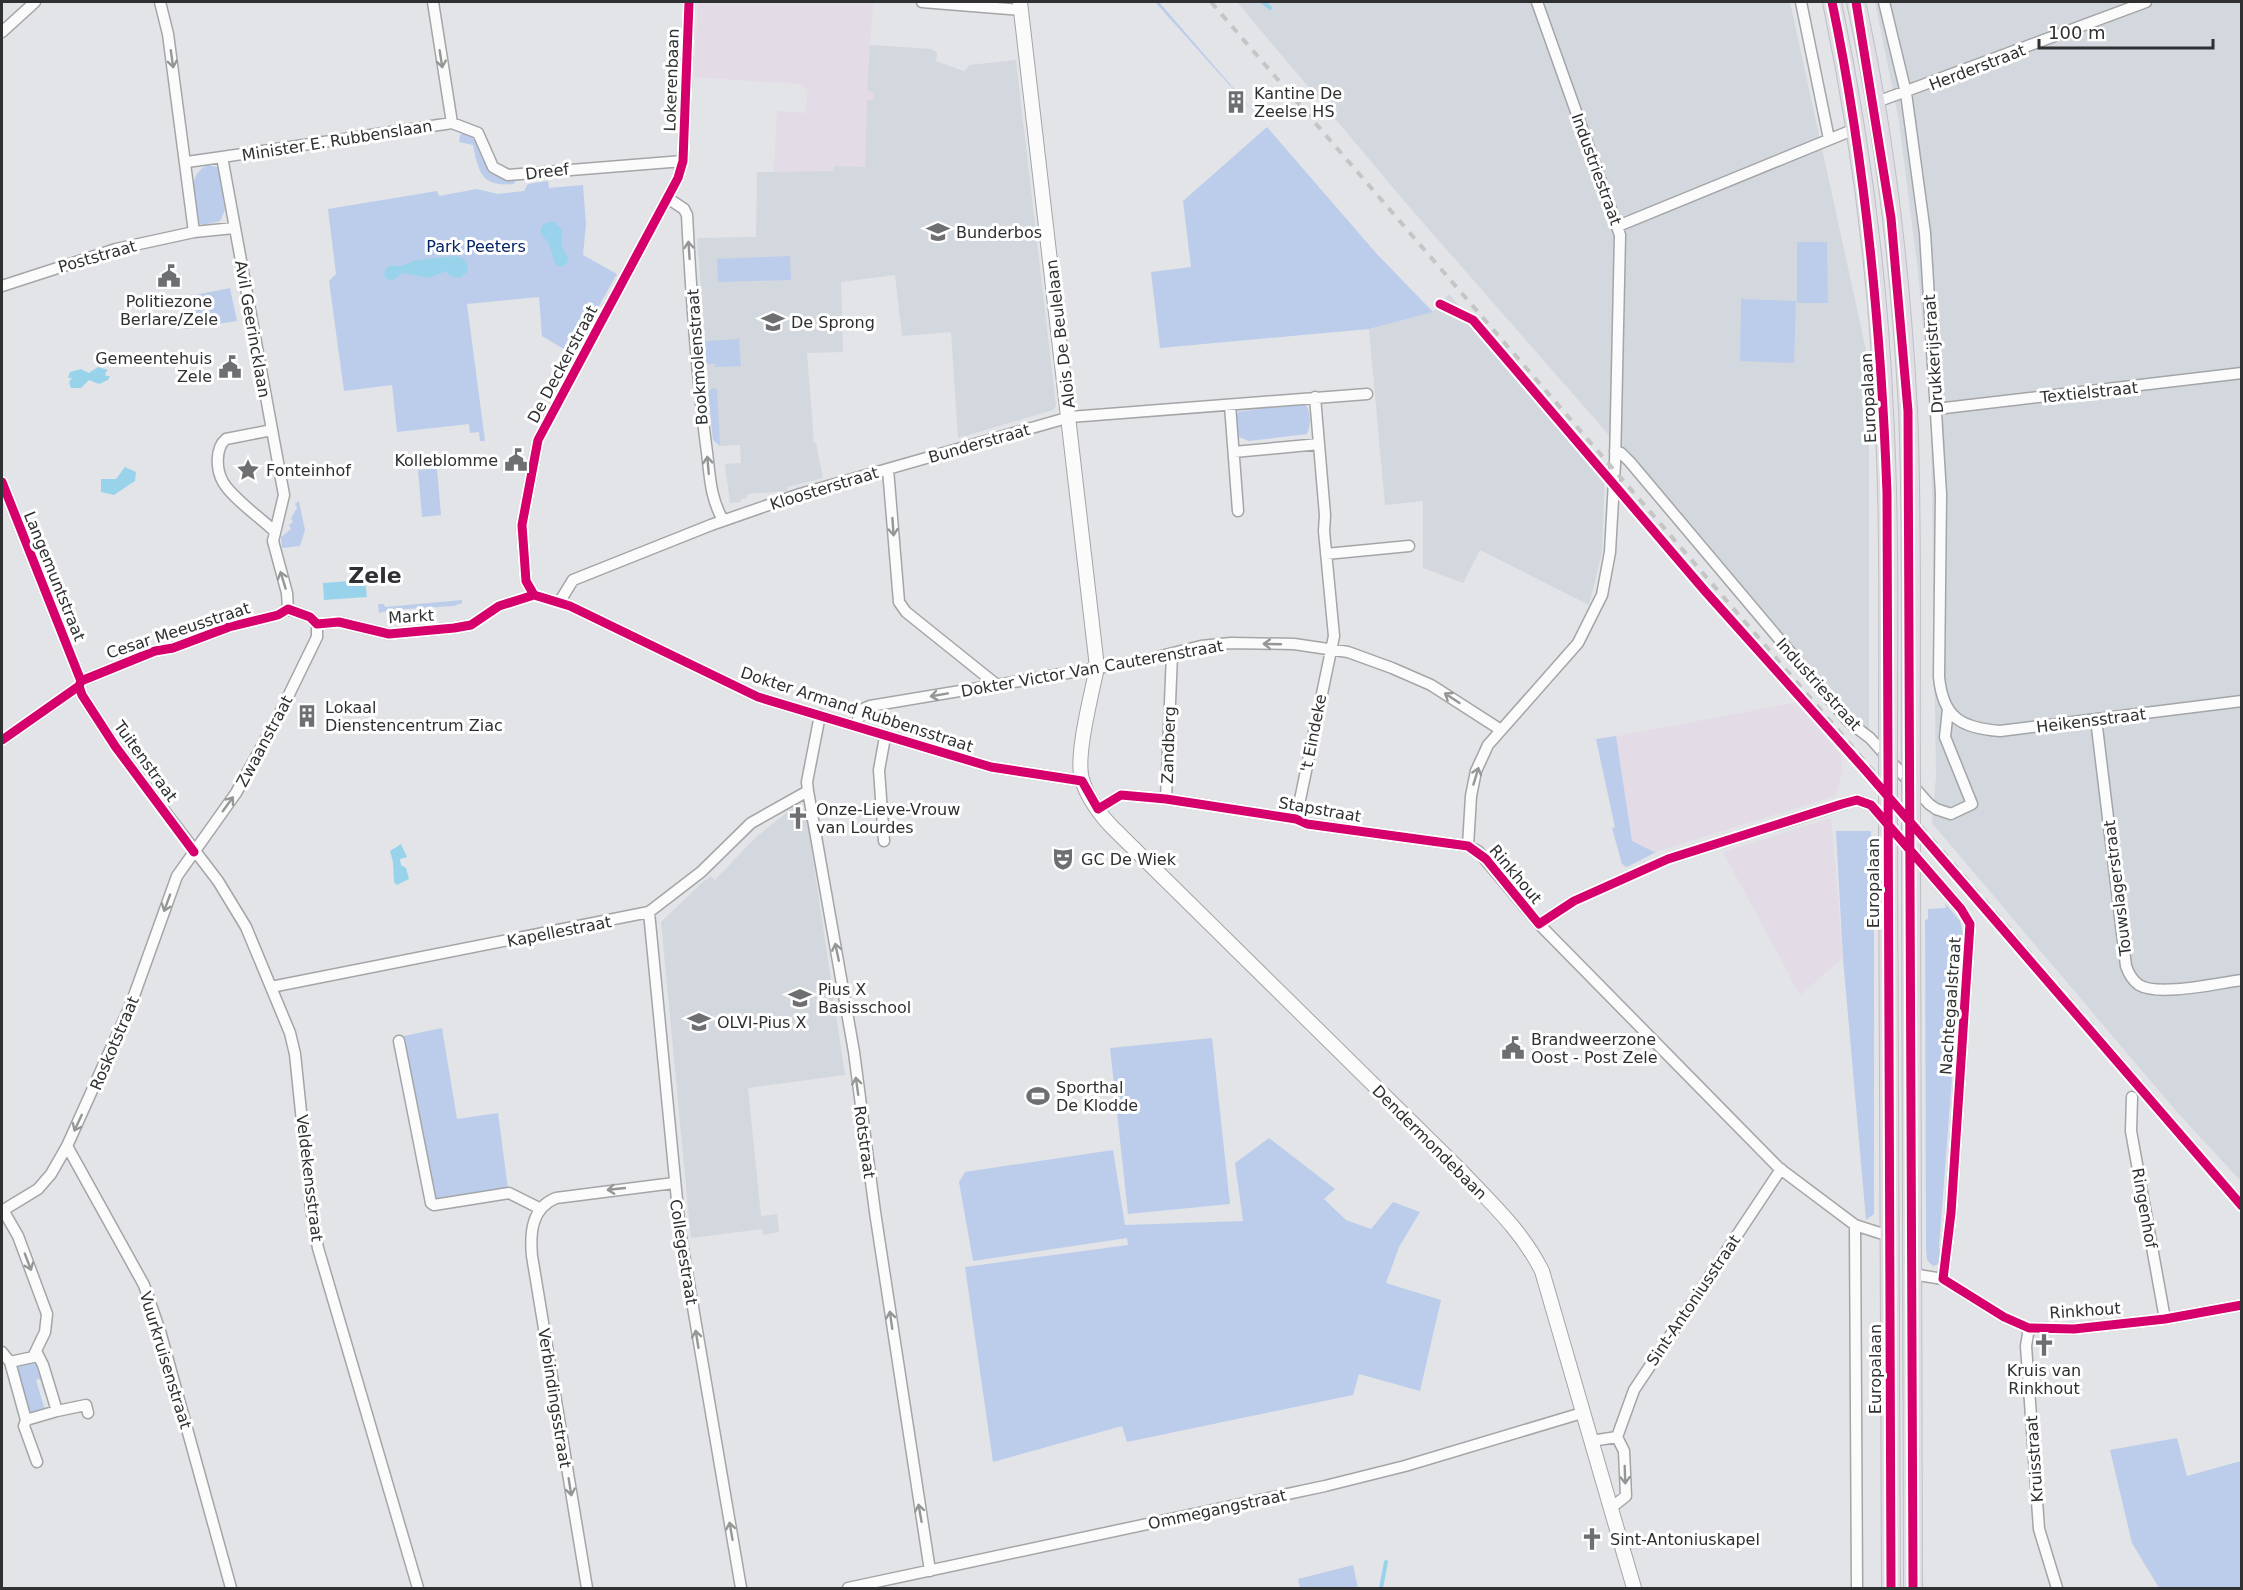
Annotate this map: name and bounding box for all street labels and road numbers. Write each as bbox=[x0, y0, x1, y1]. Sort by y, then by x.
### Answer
street label: Lokerenbaan bbox=[660, 28, 683, 132]
street label: Herderstraat bbox=[1926, 40, 2028, 95]
street label: Industriestraat bbox=[1567, 111, 1626, 228]
street label: Minister E. Rubbenslaan bbox=[240, 116, 434, 165]
street label: Dreef bbox=[524, 159, 570, 184]
street label: Poststraat bbox=[56, 236, 138, 277]
street label: Alois De Beulelaan bbox=[1042, 258, 1079, 409]
street label: Avil Geerincklaan bbox=[231, 259, 274, 399]
street label: Bookmolenstraat bbox=[683, 288, 712, 426]
street label: Drukkerijstraat bbox=[1920, 294, 1947, 414]
street label: De Deckerstraat bbox=[523, 302, 601, 426]
street label: Europalaan bbox=[1857, 352, 1880, 444]
street label: Textielstraat bbox=[2038, 378, 2139, 407]
street label: Bunderstraat bbox=[926, 420, 1032, 467]
street label: Kloosterstraat bbox=[768, 463, 881, 514]
street label: Langemuntstraat bbox=[20, 509, 89, 644]
street label: Cesar Meeusstraat bbox=[104, 598, 252, 663]
street label: Markt bbox=[388, 606, 434, 627]
street label: Industriestraat bbox=[1772, 634, 1865, 734]
street label: Dokter Victor Van Cauterenstraat bbox=[959, 636, 1225, 701]
street label: Dokter Armand Rubbensstraat bbox=[738, 663, 976, 756]
street label: Zwaanstraat bbox=[232, 692, 297, 790]
street label: 't Eindeke bbox=[1297, 693, 1330, 774]
street label: Heikensstraat bbox=[2035, 704, 2147, 737]
street label: Zandberg bbox=[1158, 706, 1179, 784]
street label: Tuitenstraat bbox=[109, 716, 181, 805]
street label: Stapstraat bbox=[1277, 793, 1363, 826]
street label: Touwslagerstraat bbox=[2100, 819, 2135, 958]
street label: Europalaan bbox=[1864, 838, 1883, 928]
street label: Rinkhout bbox=[1485, 841, 1546, 908]
street label: Kapellestraat bbox=[505, 912, 613, 951]
street label: Nachtegaalstraat bbox=[1936, 936, 1965, 1076]
street label: Roskotstraat bbox=[86, 993, 143, 1093]
street label: Dendermondebaan bbox=[1368, 1081, 1491, 1204]
street label: Rotstraat bbox=[850, 1104, 879, 1180]
street label: Veldekensstraat bbox=[292, 1113, 327, 1243]
street label: Ringenhof bbox=[2128, 1166, 2161, 1250]
street label: Collegestraat bbox=[666, 1198, 701, 1306]
street label: Sint-Antoniusstraat bbox=[1643, 1231, 1744, 1369]
street label: Vuurkruisenstraat bbox=[136, 1289, 195, 1431]
street label: Rinkhout bbox=[2049, 1299, 2121, 1322]
street label: Europalaan bbox=[1866, 1324, 1885, 1414]
street label: Verbindingsstraat bbox=[534, 1327, 575, 1469]
street label: Kruisstraat bbox=[2022, 1415, 2047, 1503]
street label: Ommegangstraat bbox=[1146, 1486, 1288, 1533]

